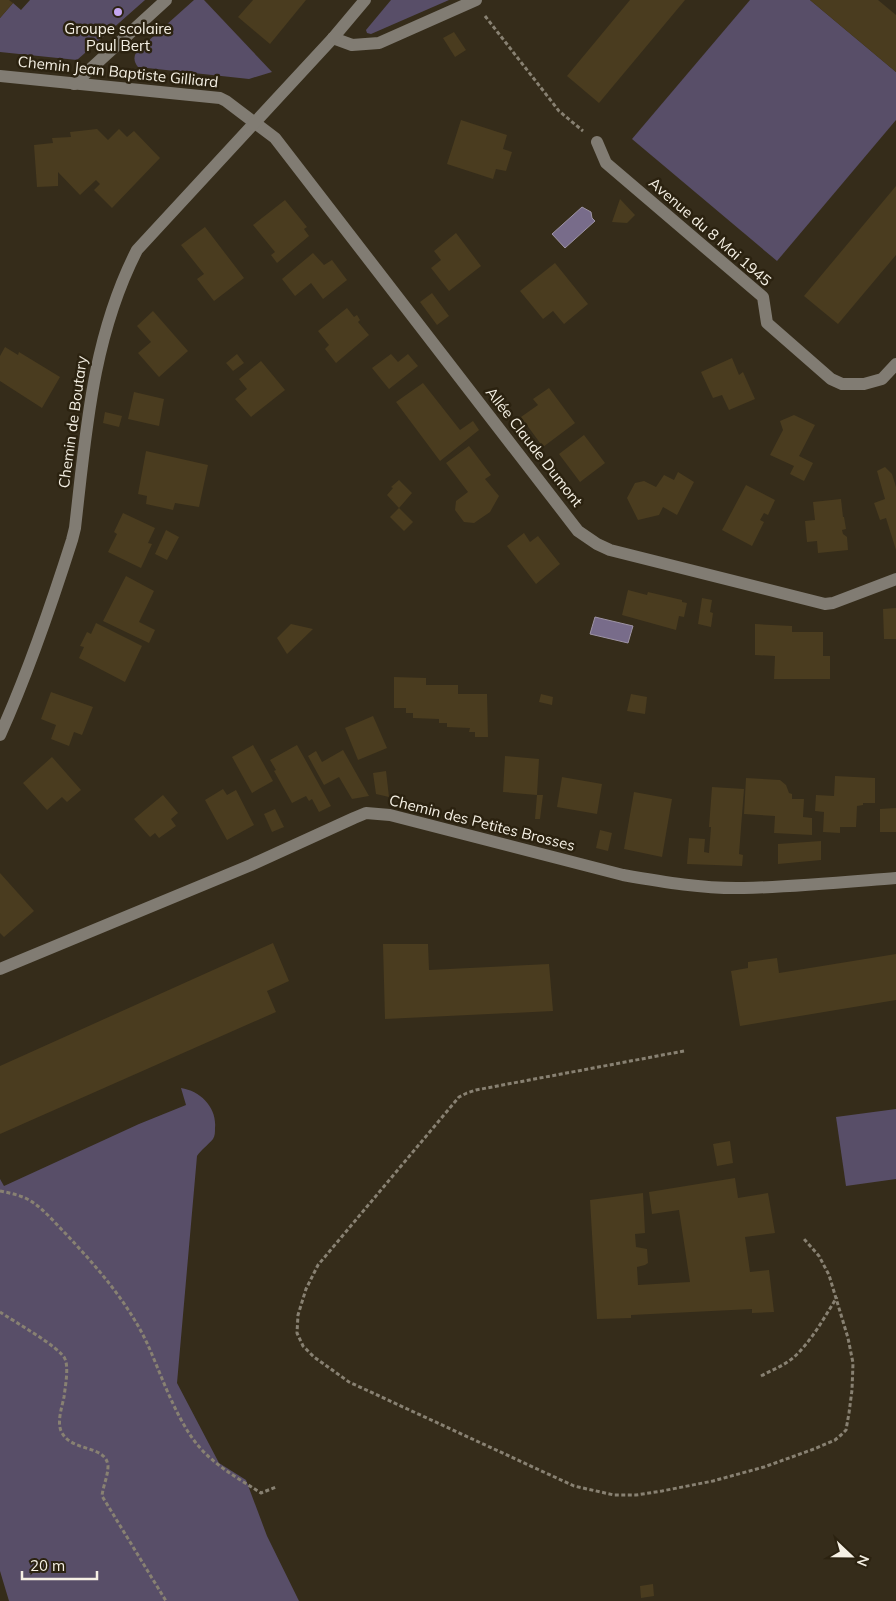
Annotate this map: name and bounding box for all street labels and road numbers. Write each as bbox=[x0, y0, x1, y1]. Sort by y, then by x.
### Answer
street label: Chemin Jean Baptiste Gilliard bbox=[17, 52, 219, 91]
street label: Avenue du 8 Mai 1945 bbox=[645, 173, 775, 290]
street label: Chemin de Boutary bbox=[54, 355, 91, 489]
street label: Allée Claude Dumont bbox=[482, 383, 587, 510]
street label: Chemin des Petites Brosses bbox=[387, 790, 577, 855]

